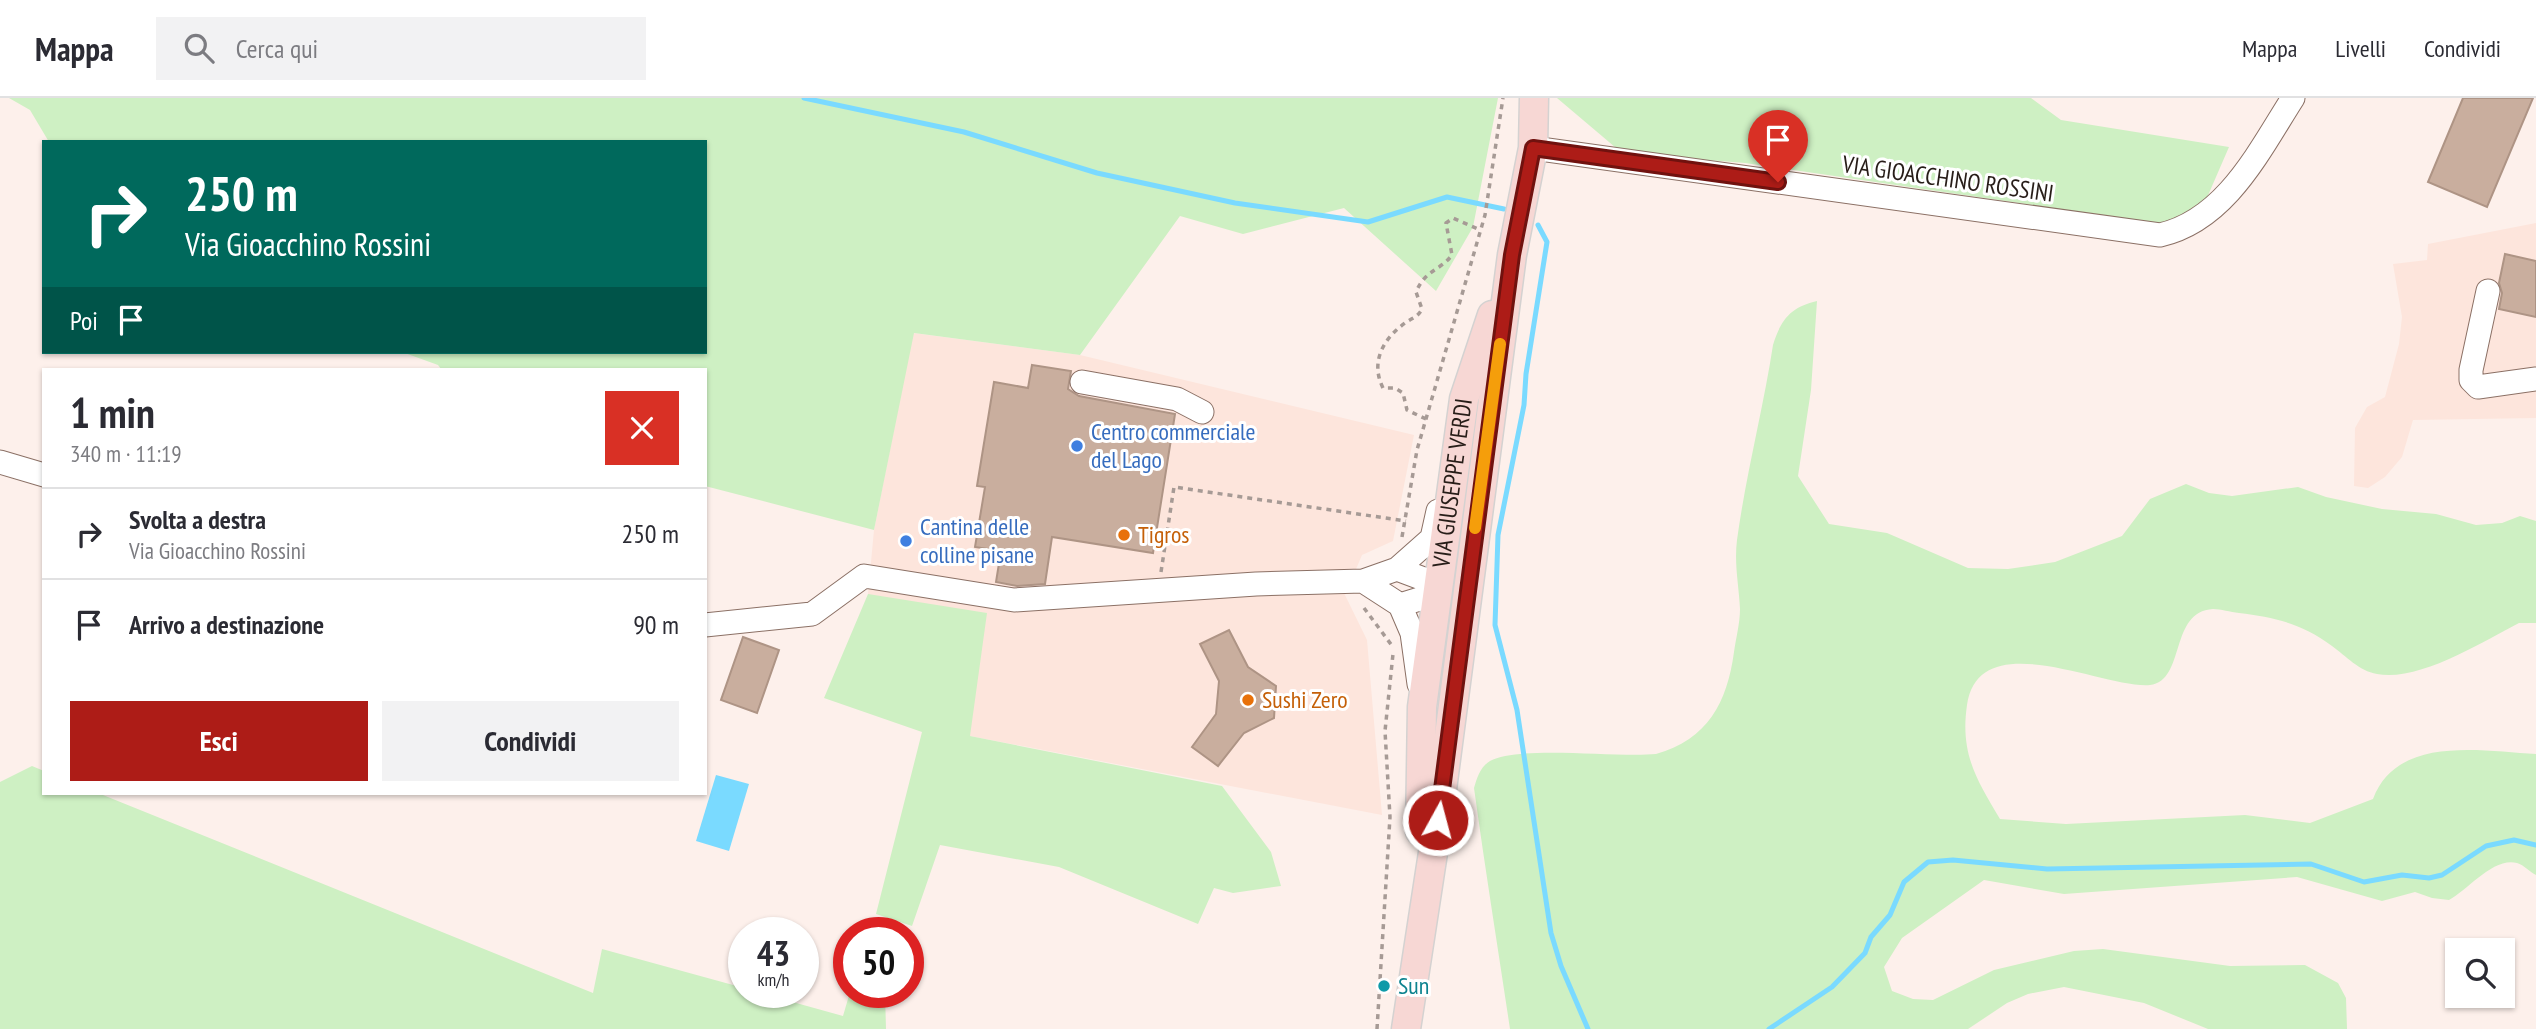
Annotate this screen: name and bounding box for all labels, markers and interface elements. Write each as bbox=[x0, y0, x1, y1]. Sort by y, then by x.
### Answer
search box bbox=[156, 17, 646, 80]
text: Mappa bbox=[35, 27, 114, 70]
icon: search bbox=[180, 29, 218, 67]
text: Cerca qui bbox=[236, 32, 318, 65]
text: Mappa bbox=[2242, 33, 2297, 64]
text: Livelli bbox=[2335, 33, 2386, 64]
text: Condividi bbox=[2424, 33, 2501, 64]
pin bbox=[1748, 110, 1808, 182]
icon: arrive bbox=[1759, 121, 1797, 159]
street label: VIA GIOACCHINO ROSSINI bbox=[1839, 148, 2056, 209]
text: 250 m bbox=[185, 161, 298, 225]
icon: right bbox=[70, 168, 161, 259]
text: Via Gioacchino Rossini bbox=[185, 223, 431, 265]
icon: arrive bbox=[112, 301, 150, 339]
text: Poi bbox=[70, 304, 98, 337]
text: 1 min bbox=[70, 385, 155, 440]
button: close bbox=[605, 391, 679, 465]
street label: VIA GIUSEPPE VERDI bbox=[1425, 396, 1479, 571]
place label: Centro commerciale del Lago bbox=[1091, 416, 1256, 475]
marker: Centro commerciale del Lago bbox=[1069, 438, 1085, 454]
text: 340 m · 11:19 bbox=[70, 439, 182, 468]
text: Svolta a destra bbox=[129, 503, 266, 536]
place label: Cantina delle colline pisane bbox=[920, 511, 1034, 570]
icon: right bbox=[70, 515, 108, 553]
text: 250 m bbox=[621, 517, 679, 550]
place label: Tigros bbox=[1138, 519, 1189, 550]
marker: Tigros bbox=[1116, 527, 1132, 543]
marker: Cantina delle colline pisane bbox=[898, 533, 914, 549]
text: Via Gioacchino Rossini bbox=[129, 536, 306, 565]
icon: arrive bbox=[70, 606, 108, 644]
text: Arrivo a destinazione bbox=[129, 608, 324, 641]
text: 90 m bbox=[633, 608, 679, 641]
place label: Sushi Zero bbox=[1262, 684, 1348, 715]
marker: Sushi Zero bbox=[1240, 692, 1256, 708]
button: Esci bbox=[70, 701, 368, 781]
button: Condividi bbox=[382, 701, 679, 781]
position arrow bbox=[1401, 783, 1475, 857]
speed limit sign: 50 bbox=[833, 917, 924, 1008]
text: 43 bbox=[757, 930, 790, 976]
map controls bbox=[2445, 938, 2515, 1008]
button: search bbox=[2445, 938, 2515, 1008]
text: km/h bbox=[758, 968, 789, 991]
place label: Sun bbox=[1398, 970, 1429, 1001]
marker: Sun bbox=[1376, 978, 1392, 994]

